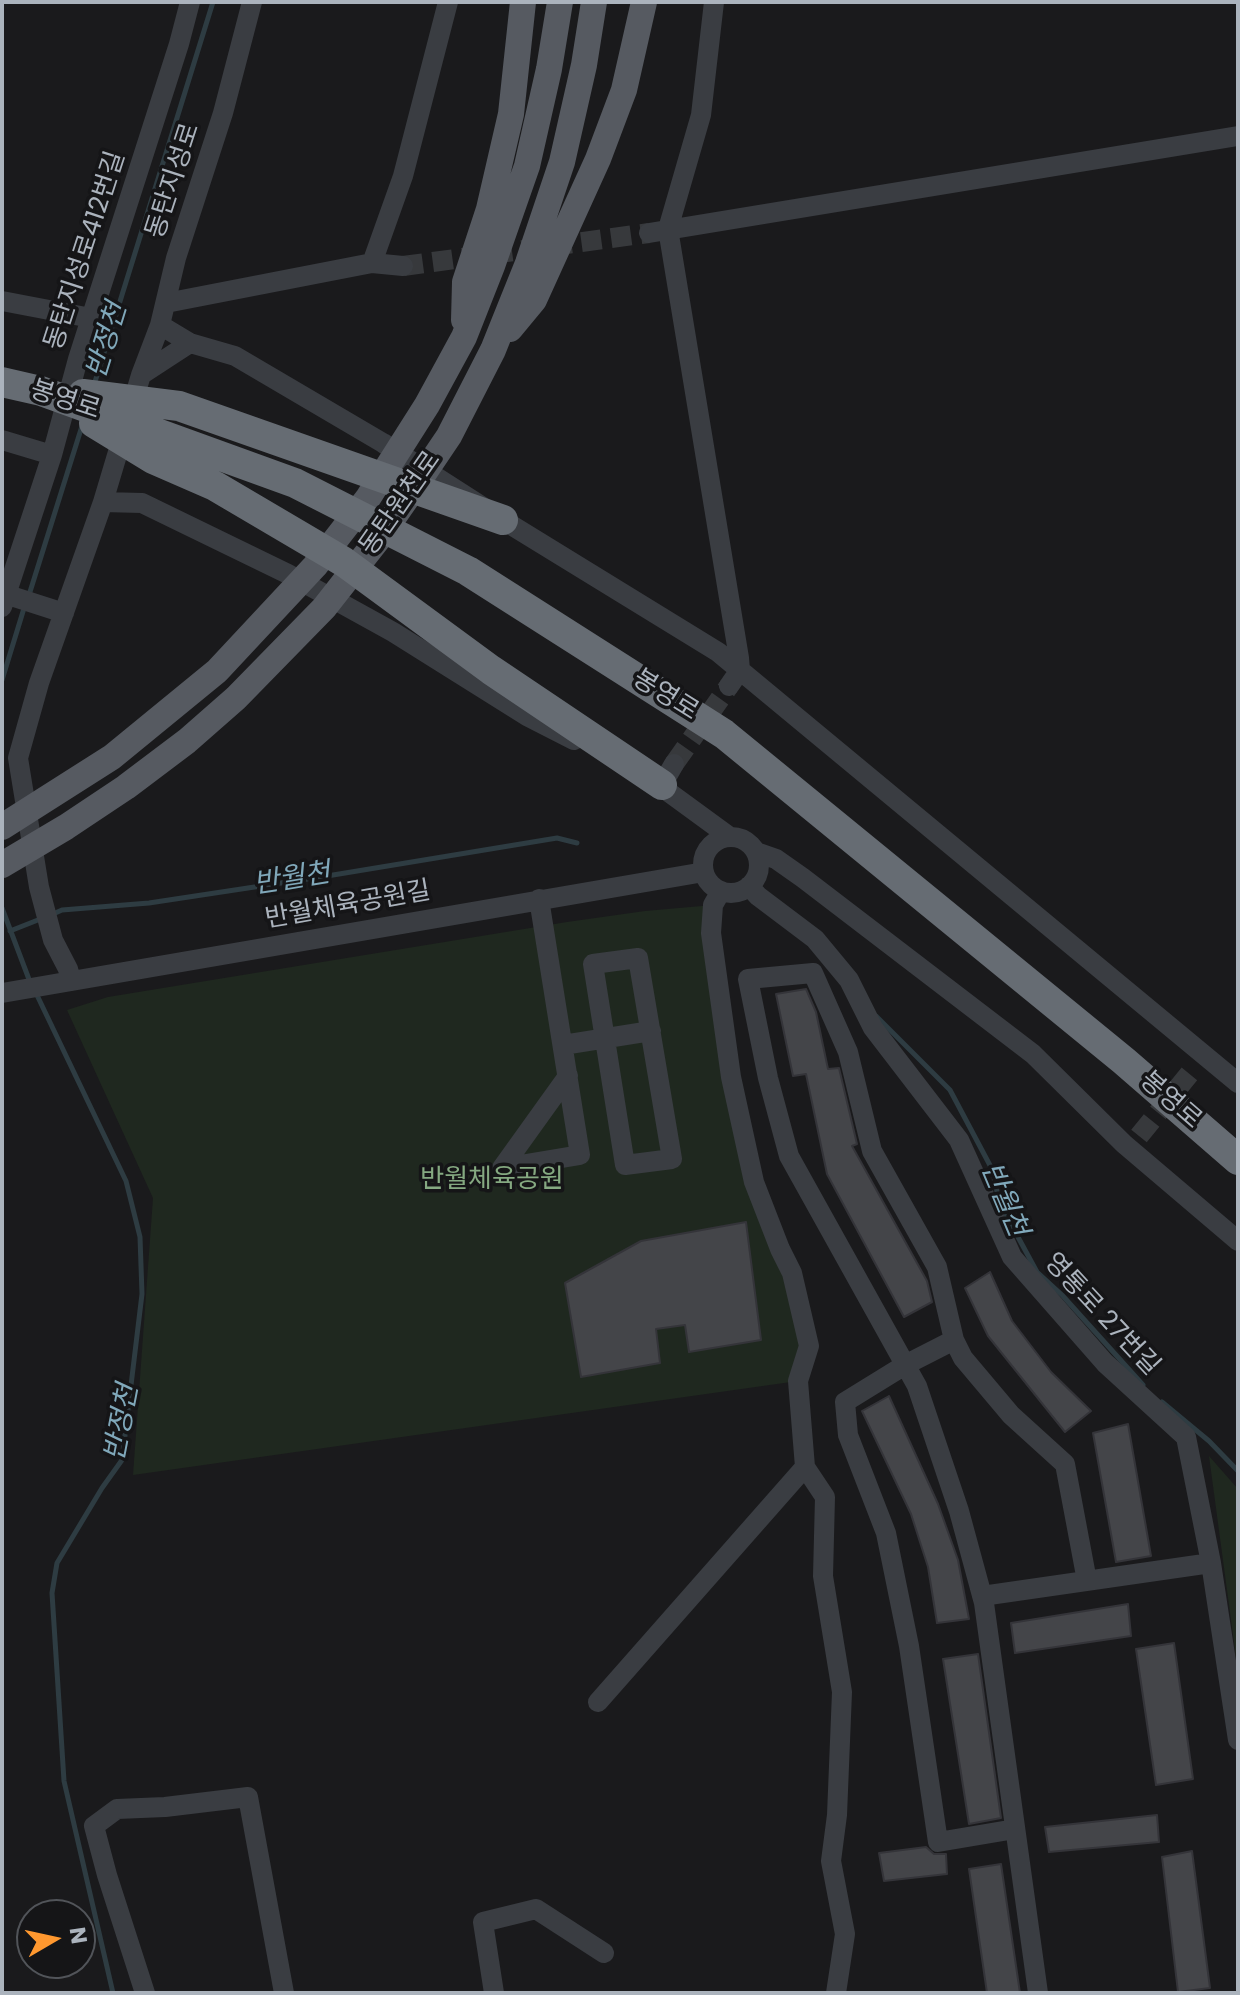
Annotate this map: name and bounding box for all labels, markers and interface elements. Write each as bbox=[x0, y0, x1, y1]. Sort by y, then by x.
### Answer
street label: 동탄지성로 bbox=[141, 119, 207, 243]
street label: 동탄지성로412번길 bbox=[39, 148, 133, 354]
water label: 반정천 bbox=[81, 299, 135, 383]
street label: 봉영로 bbox=[26, 375, 104, 427]
street label: 동탄원천로 bbox=[354, 446, 448, 562]
street label: 봉영로 bbox=[626, 664, 704, 728]
water label: 반월천 bbox=[251, 857, 333, 903]
street label: 반월체육공원길 bbox=[263, 876, 433, 936]
street label: 봉영로 bbox=[1133, 1066, 1207, 1136]
water label: 반월천 bbox=[972, 1158, 1034, 1242]
park label: 반월체육공원 bbox=[420, 1164, 564, 1196]
street label: 영통로 27번길 bbox=[1037, 1247, 1165, 1383]
water label: 반정천 bbox=[99, 1382, 147, 1464]
north arrow bbox=[16, 1899, 96, 1979]
text: N bbox=[62, 1925, 95, 1946]

